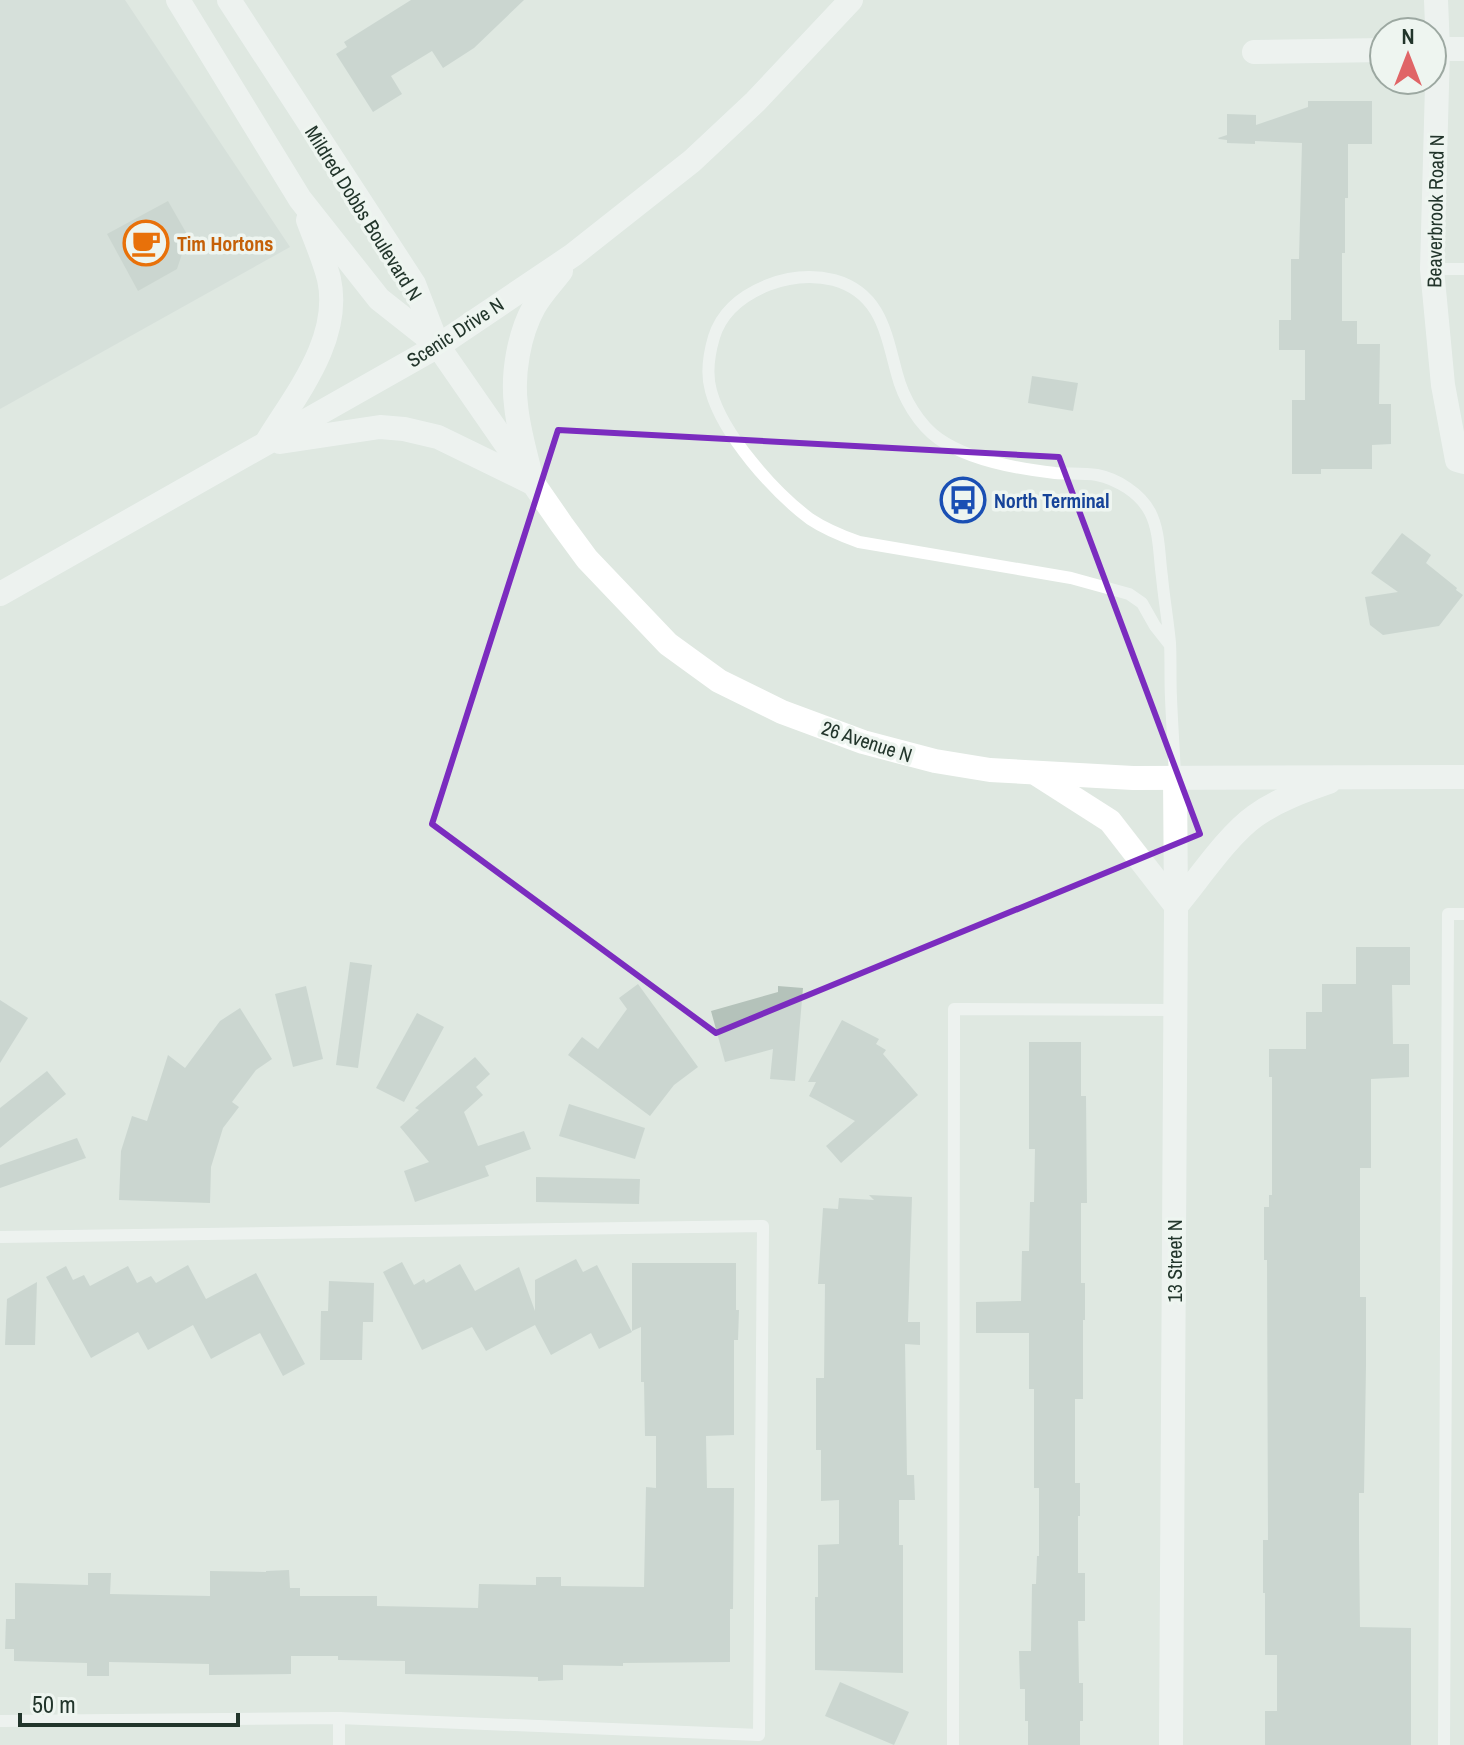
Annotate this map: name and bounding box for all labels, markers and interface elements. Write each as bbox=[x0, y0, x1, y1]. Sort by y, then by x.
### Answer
north arrow bbox=[1368, 16, 1448, 96]
text: N bbox=[1401, 21, 1415, 51]
street label: Mildred Dobbs Boulevard N bbox=[299, 120, 429, 306]
street label: Beaverbrook Road N bbox=[1420, 134, 1450, 288]
cafe icon: Tim Hortons bbox=[122, 219, 170, 267]
place label: Tim Hortons bbox=[177, 230, 273, 257]
street label: Scenic Drive N bbox=[401, 291, 509, 373]
bus stop icon: North Terminal bbox=[939, 476, 987, 524]
place label: North Terminal bbox=[994, 487, 1109, 514]
street label: 26 Avenue N bbox=[818, 714, 916, 768]
street label: 13 Street N bbox=[1161, 1220, 1188, 1302]
scale bar bbox=[20, 1677, 238, 1727]
text: 50 m bbox=[32, 1688, 76, 1720]

